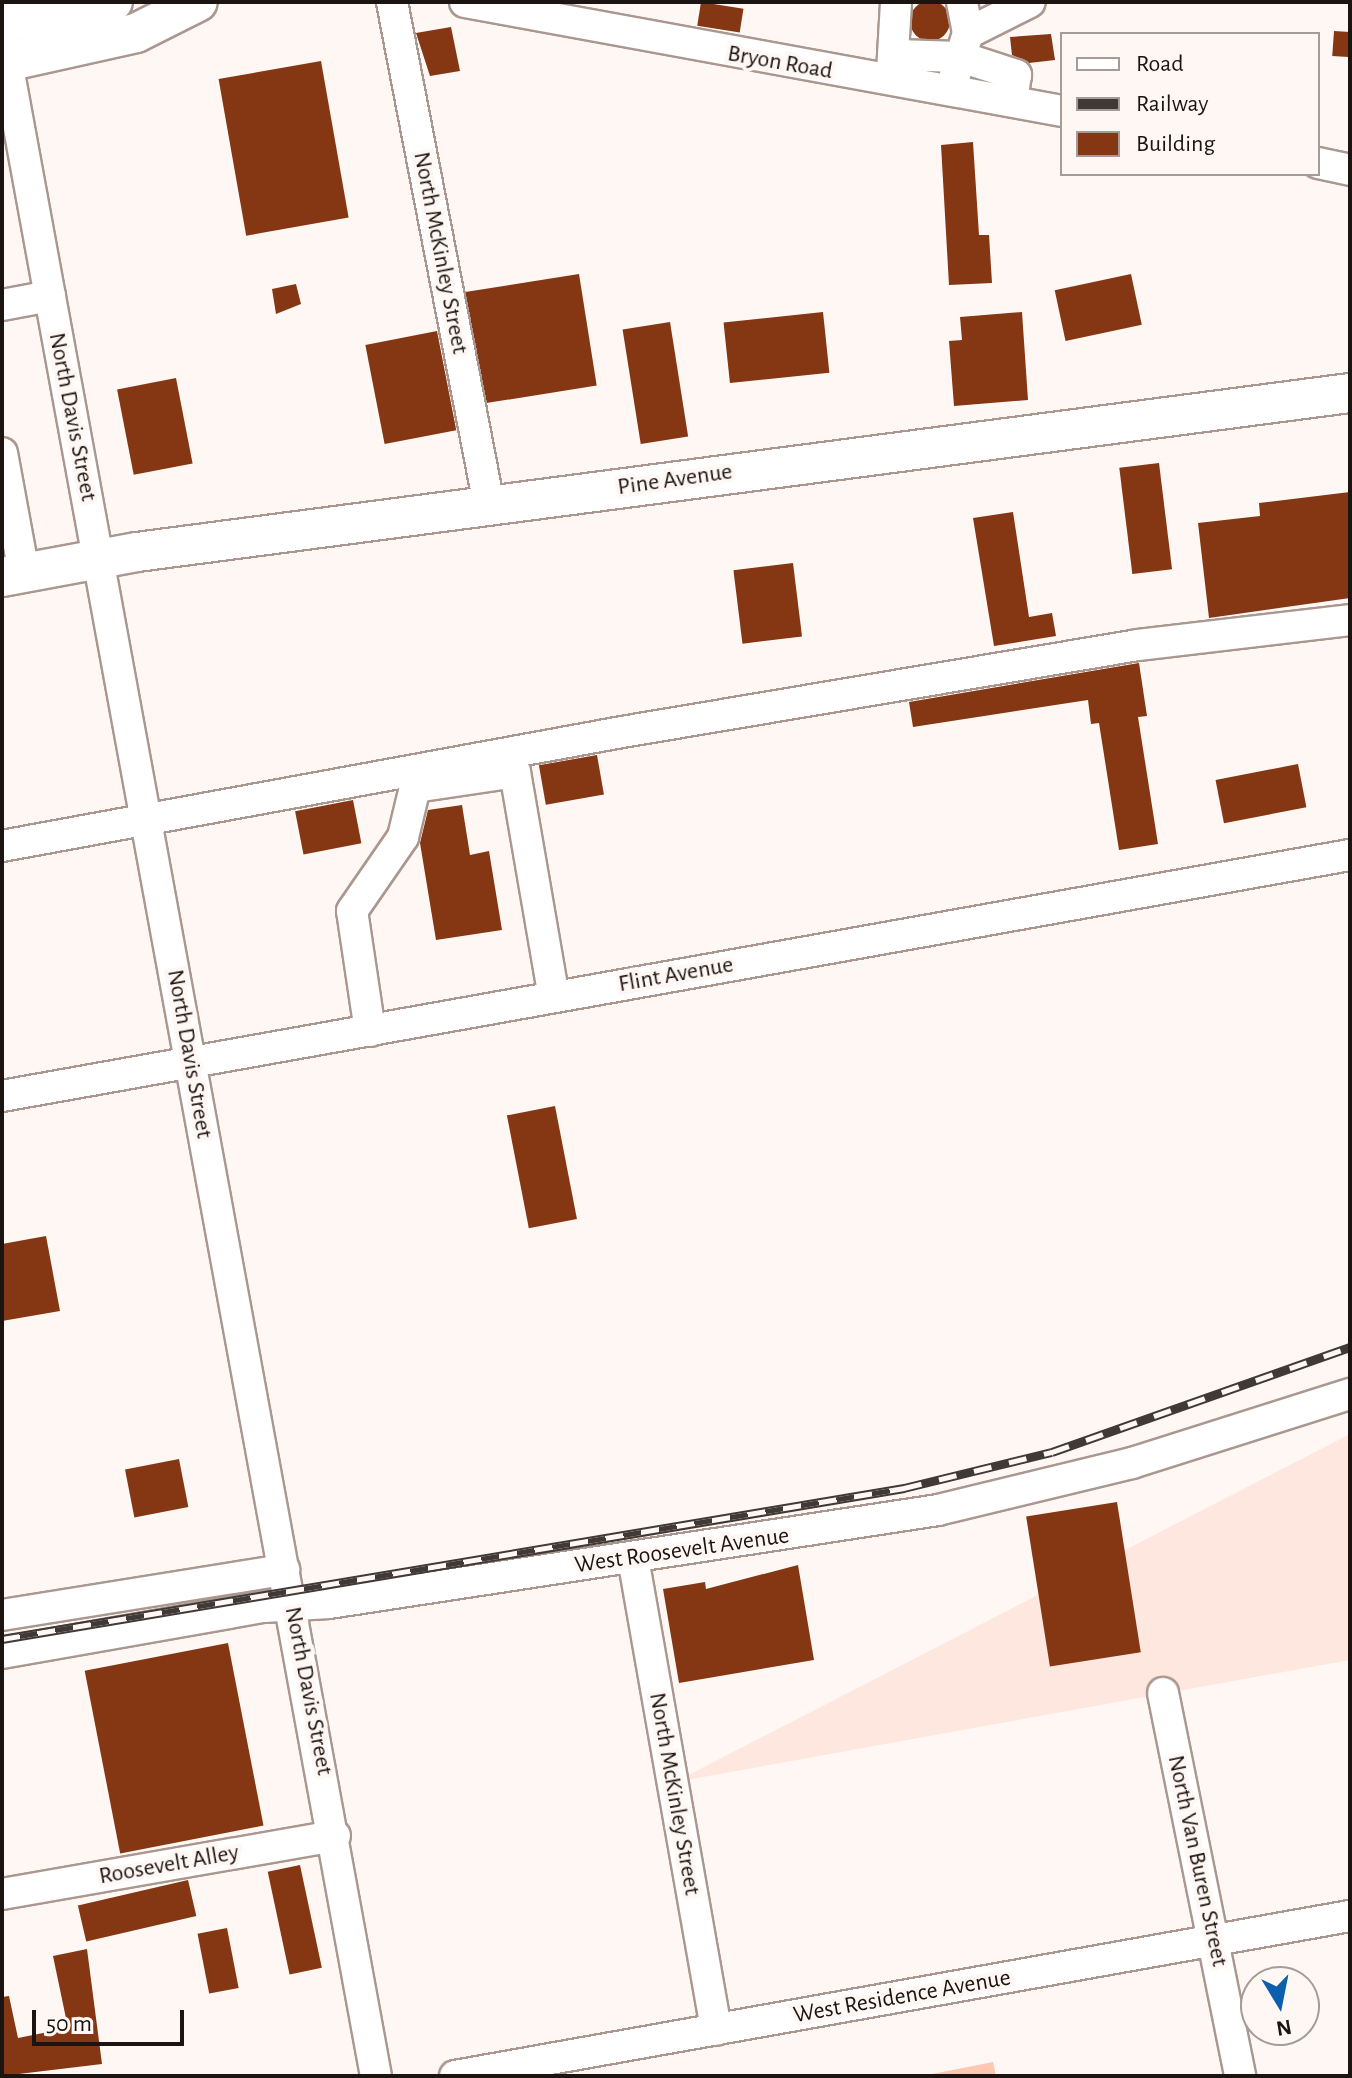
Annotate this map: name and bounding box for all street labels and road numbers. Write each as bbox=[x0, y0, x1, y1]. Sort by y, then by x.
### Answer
street label: Bryon Road bbox=[725, 40, 835, 86]
street label: North McKinley Street bbox=[406, 150, 474, 356]
street label: North Davis Street bbox=[42, 330, 102, 504]
street label: Pine Avenue bbox=[616, 458, 734, 502]
street label: Flint Avenue bbox=[616, 951, 736, 999]
street label: North Davis Street bbox=[160, 967, 218, 1141]
street label: West Roosevelt Avenue bbox=[573, 1522, 791, 1580]
street label: North Davis Street bbox=[278, 1604, 338, 1778]
street label: North McKinley Street bbox=[642, 1690, 706, 1898]
street label: North Van Buren Street bbox=[1161, 1753, 1233, 1969]
street label: Roosevelt Alley bbox=[97, 1839, 241, 1891]
street label: West Residence Avenue bbox=[791, 1964, 1013, 2030]

